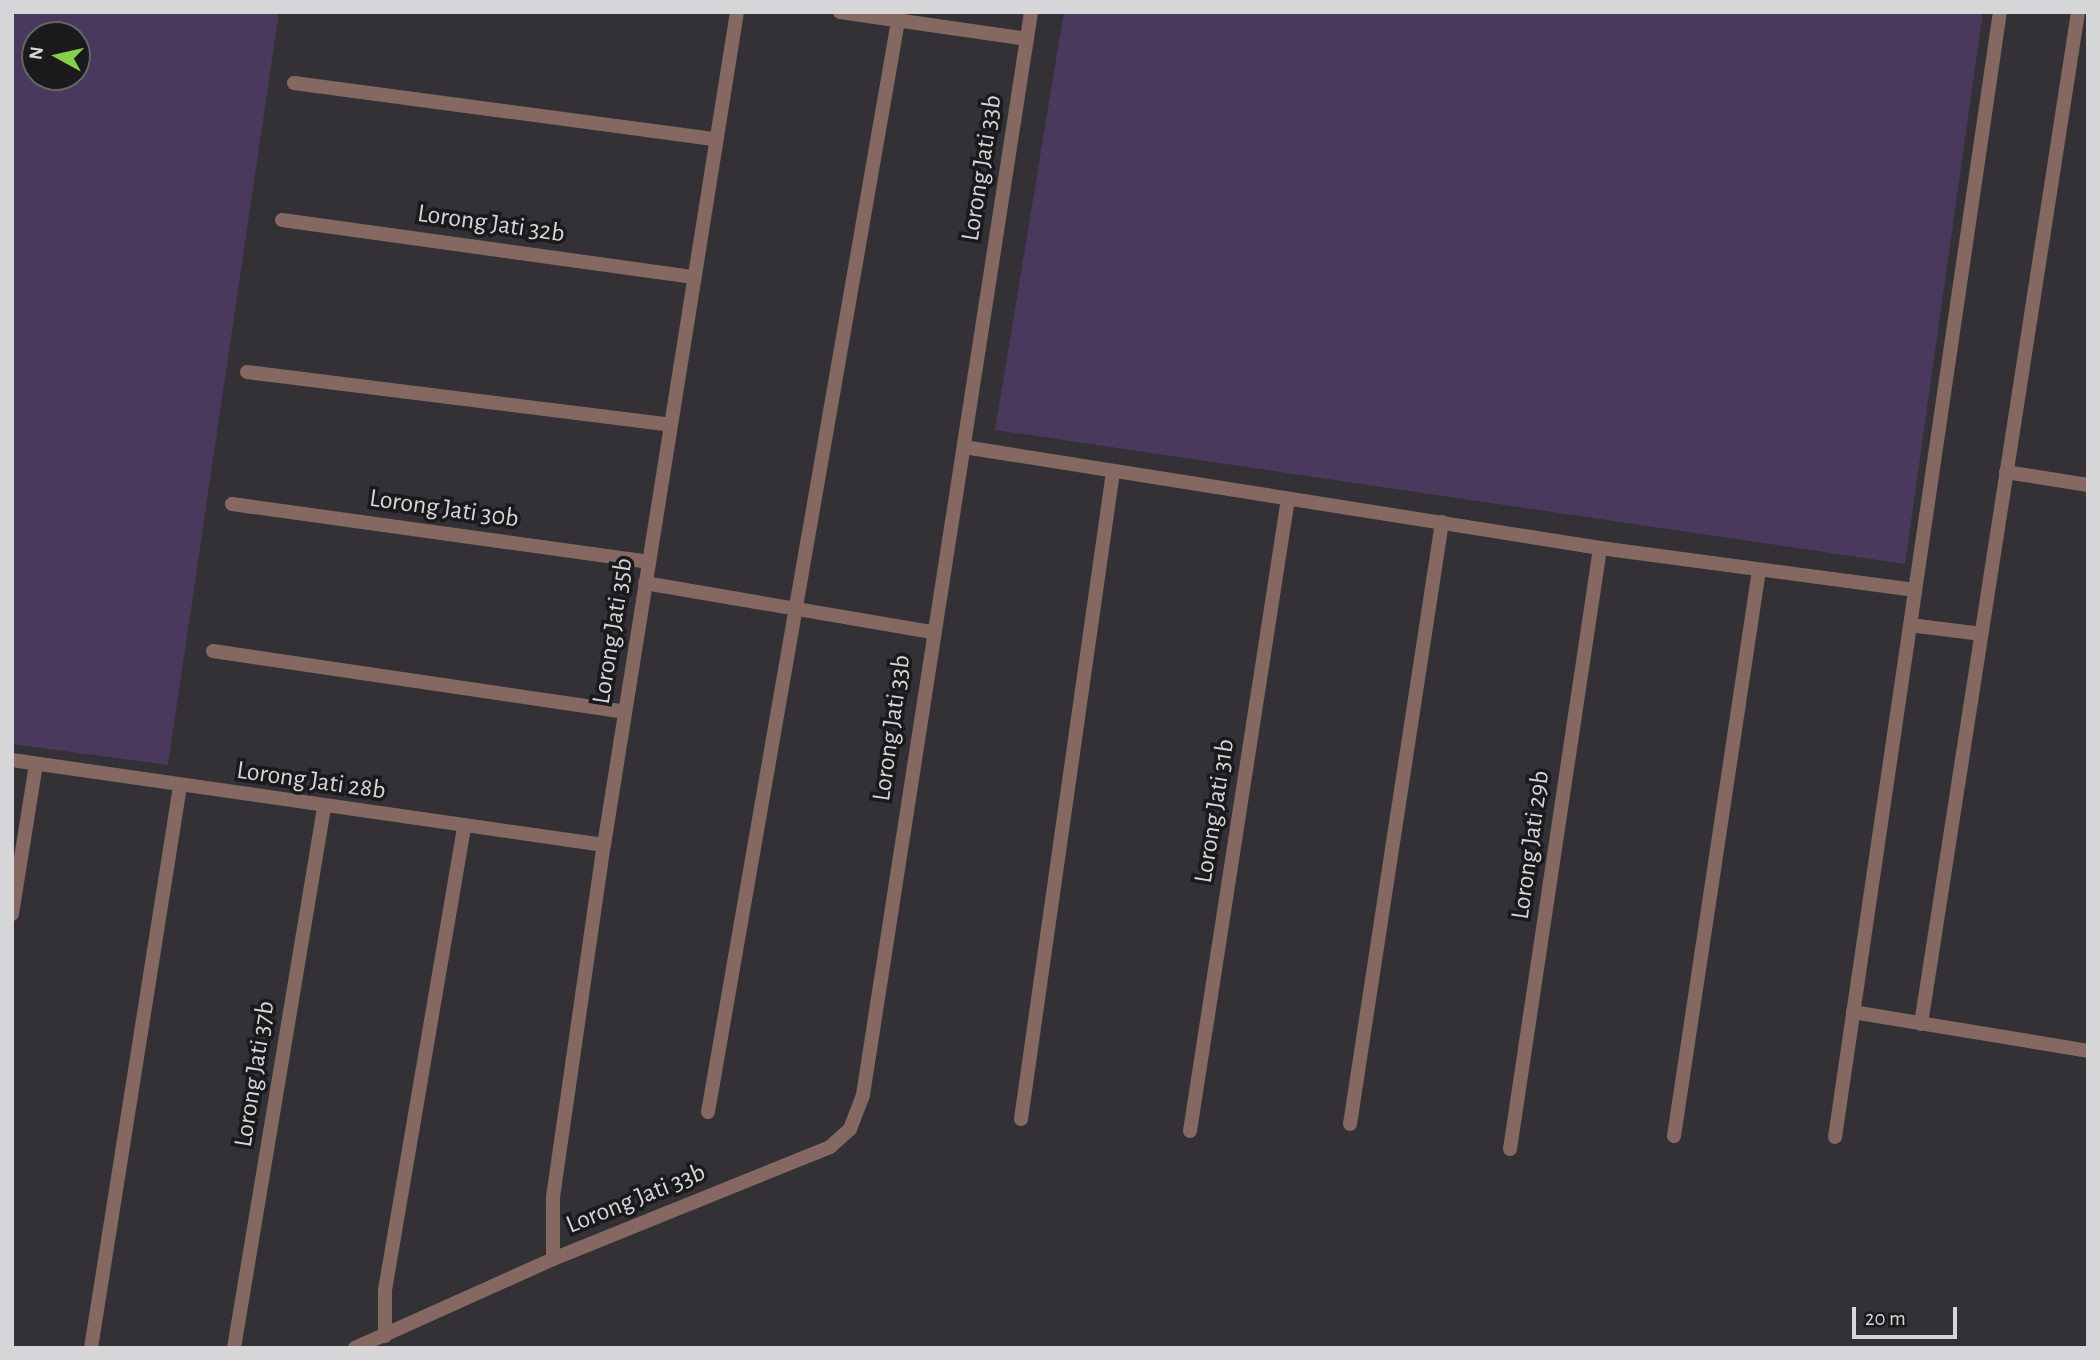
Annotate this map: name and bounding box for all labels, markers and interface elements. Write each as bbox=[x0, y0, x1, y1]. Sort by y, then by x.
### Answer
north arrow bbox=[21, 21, 91, 91]
text: N bbox=[26, 45, 47, 61]
street label: Lorong Jati 33b bbox=[955, 93, 1009, 243]
street label: Lorong Jati 32b bbox=[415, 198, 567, 250]
street label: Lorong Jati 30b bbox=[367, 483, 521, 535]
street label: Lorong Jati 35b bbox=[586, 556, 640, 706]
street label: Lorong Jati 33b bbox=[866, 653, 918, 803]
street label: Lorong Jati 31b bbox=[1188, 737, 1242, 885]
street label: Lorong Jati 28b bbox=[234, 755, 388, 807]
street label: Lorong Jati 29b bbox=[1505, 769, 1557, 921]
street label: Lorong Jati 37b bbox=[228, 999, 282, 1149]
street label: Lorong Jati 33b bbox=[562, 1157, 710, 1241]
scale bar bbox=[1855, 1294, 1960, 1338]
text: 20 m bbox=[1865, 1308, 1906, 1329]

